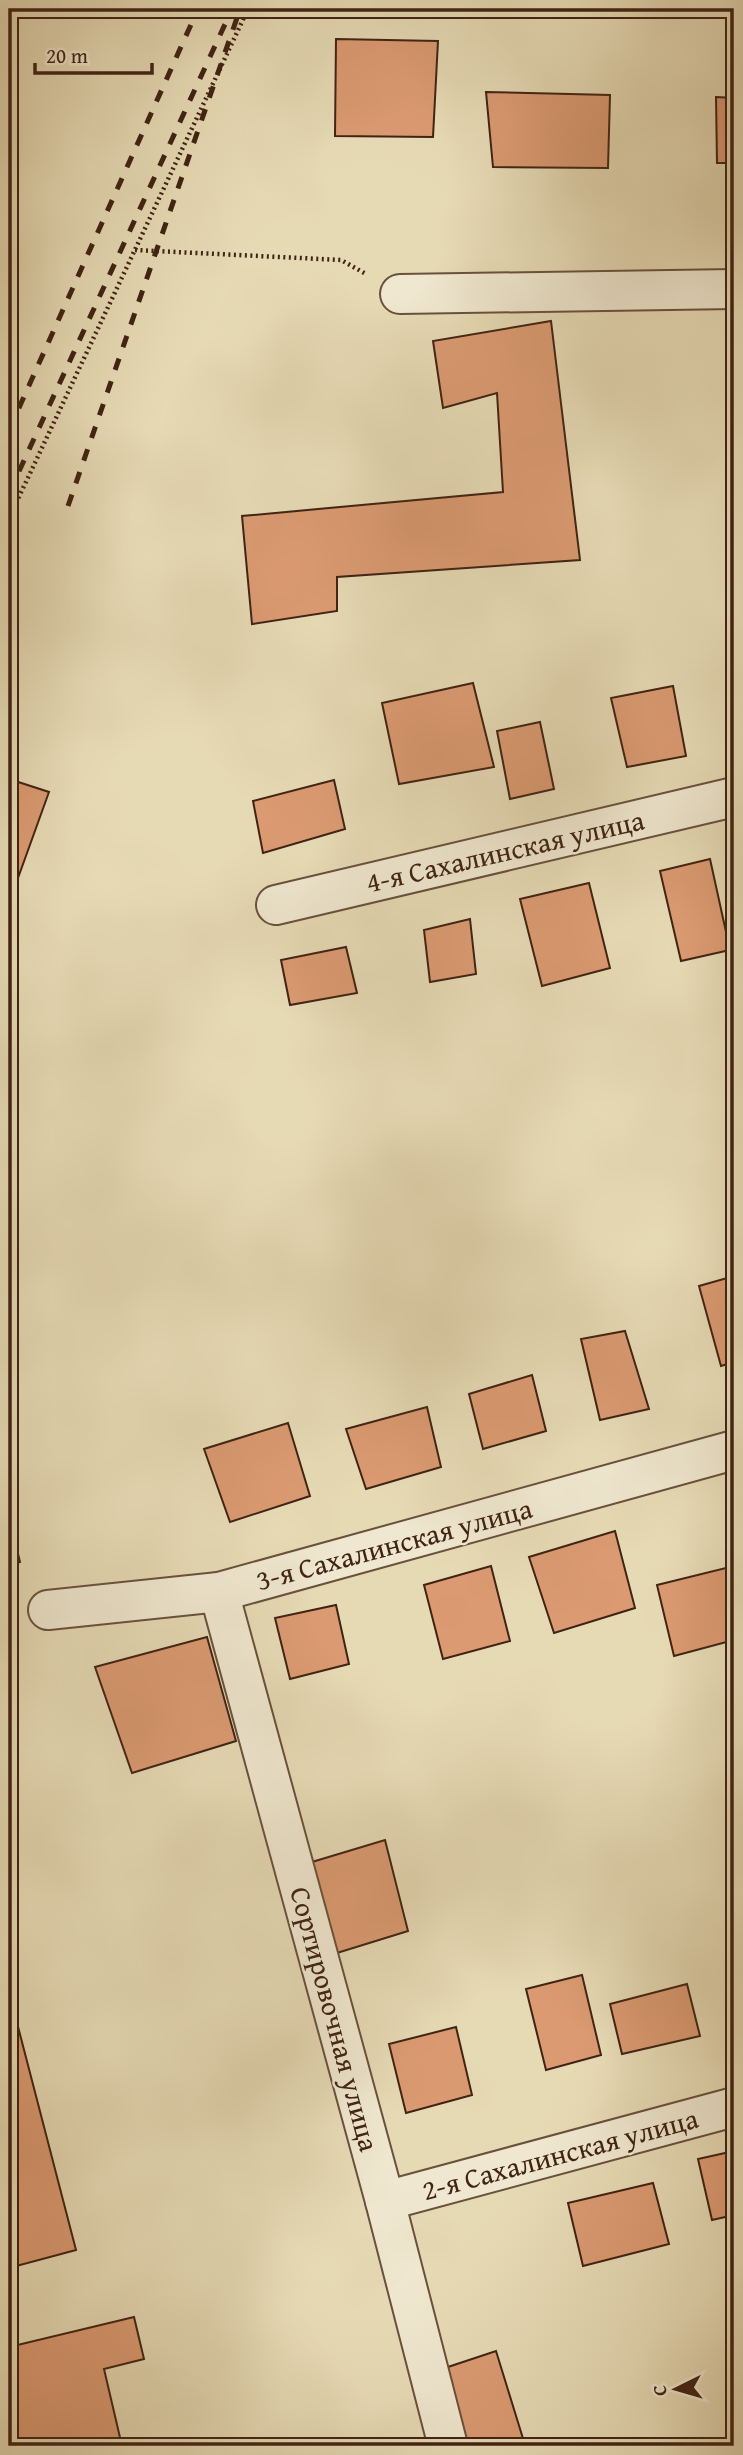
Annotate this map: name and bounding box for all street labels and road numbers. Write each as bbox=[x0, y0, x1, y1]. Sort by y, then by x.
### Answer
street label: 4-я Сахалинская улица bbox=[362, 798, 649, 902]
street label: 3-я Сахалинская улица bbox=[251, 1487, 537, 1600]
street label: Сортировочная улица bbox=[280, 1882, 391, 2156]
street label: 2-я Сахалинская улица bbox=[417, 2097, 703, 2210]

